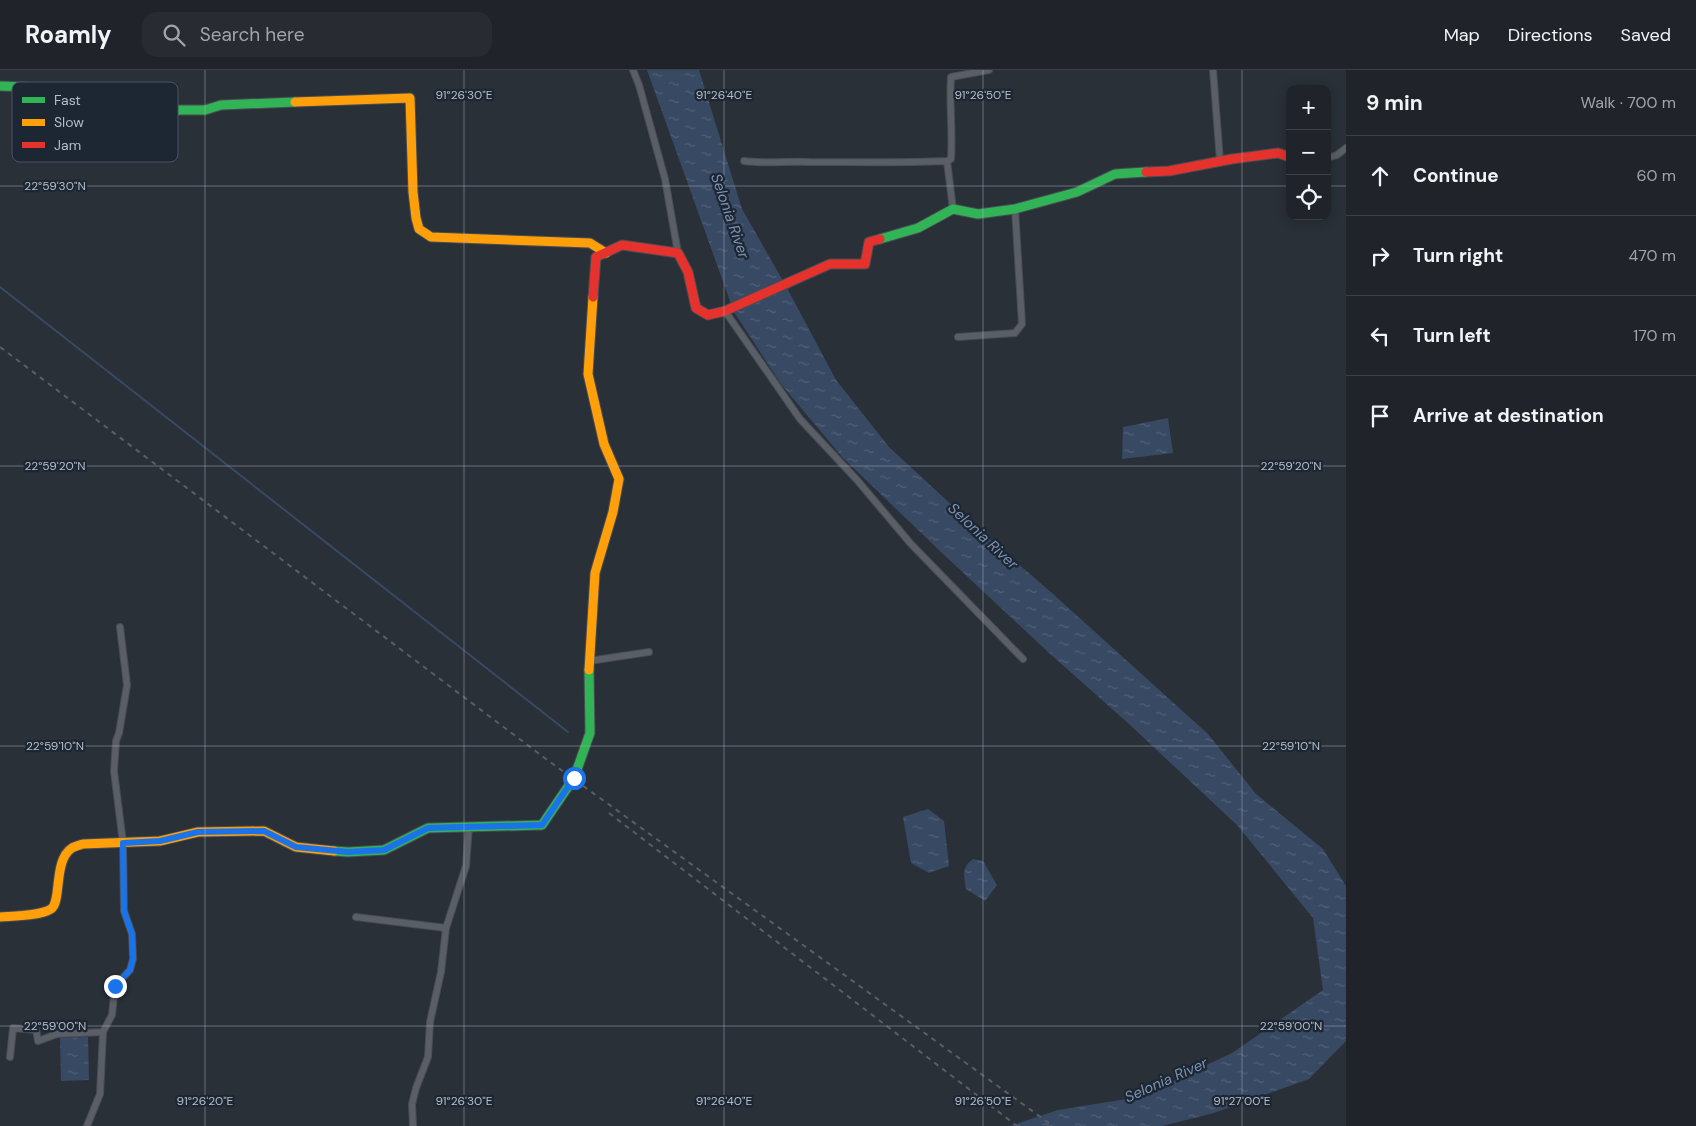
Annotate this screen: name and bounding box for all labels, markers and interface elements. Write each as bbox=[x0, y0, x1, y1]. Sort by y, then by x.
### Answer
search box bbox=[142, 12, 492, 57]
text: Roamly bbox=[25, 19, 112, 50]
icon: search bbox=[160, 21, 188, 49]
text: Search here bbox=[200, 22, 304, 47]
text: Map bbox=[1444, 23, 1480, 47]
text: Directions bbox=[1508, 23, 1593, 47]
text: Saved bbox=[1621, 23, 1671, 47]
legend bbox=[12, 82, 178, 162]
map controls bbox=[1286, 85, 1331, 220]
button: + bbox=[1286, 85, 1331, 130]
text: 91°26'30"E bbox=[435, 87, 493, 103]
text: 91°26'40"E bbox=[696, 87, 753, 103]
text: 91°26'50"E bbox=[955, 87, 1012, 103]
text: 9 min bbox=[1366, 89, 1423, 117]
text: Fast bbox=[54, 91, 81, 109]
text: Walk · 700 m bbox=[1581, 92, 1676, 113]
text: Slow bbox=[54, 113, 84, 131]
button: − bbox=[1286, 130, 1331, 175]
text: Jam bbox=[54, 136, 81, 154]
icon: ahead bbox=[1366, 162, 1394, 190]
text: Continue bbox=[1413, 163, 1499, 188]
text: 60 m bbox=[1636, 165, 1676, 186]
water label: Selonia River bbox=[706, 171, 754, 262]
button: locate bbox=[1286, 175, 1331, 220]
text: 22°59'30"N bbox=[24, 178, 86, 194]
icon: right bbox=[1366, 242, 1394, 270]
text: Turn right bbox=[1413, 243, 1503, 268]
text: 470 m bbox=[1629, 245, 1676, 266]
icon: left bbox=[1366, 322, 1394, 350]
text: Turn left bbox=[1413, 323, 1491, 348]
text: 170 m bbox=[1633, 325, 1676, 346]
icon: arrive bbox=[1366, 402, 1394, 430]
text: Arrive at destination bbox=[1413, 403, 1604, 428]
text: 22°59'20"N bbox=[24, 458, 86, 474]
text: 22°59'20"N bbox=[1260, 458, 1322, 474]
water label: Selonia River bbox=[944, 498, 1023, 574]
text: 22°59'10"N bbox=[26, 738, 84, 754]
text: 22°59'10"N bbox=[1262, 738, 1320, 754]
route start bbox=[563, 767, 586, 790]
route end bbox=[104, 975, 127, 998]
text: 22°59'00"N bbox=[24, 1018, 86, 1034]
text: 22°59'00"N bbox=[1260, 1018, 1322, 1034]
water label: Selonia River bbox=[1121, 1053, 1211, 1107]
text: 91°26'20"E bbox=[177, 1093, 234, 1109]
text: 91°26'30"E bbox=[435, 1093, 493, 1109]
text: 91°26'40"E bbox=[696, 1093, 753, 1109]
text: 91°26'50"E bbox=[955, 1093, 1012, 1109]
text: 91°27'00"E bbox=[1213, 1093, 1271, 1109]

